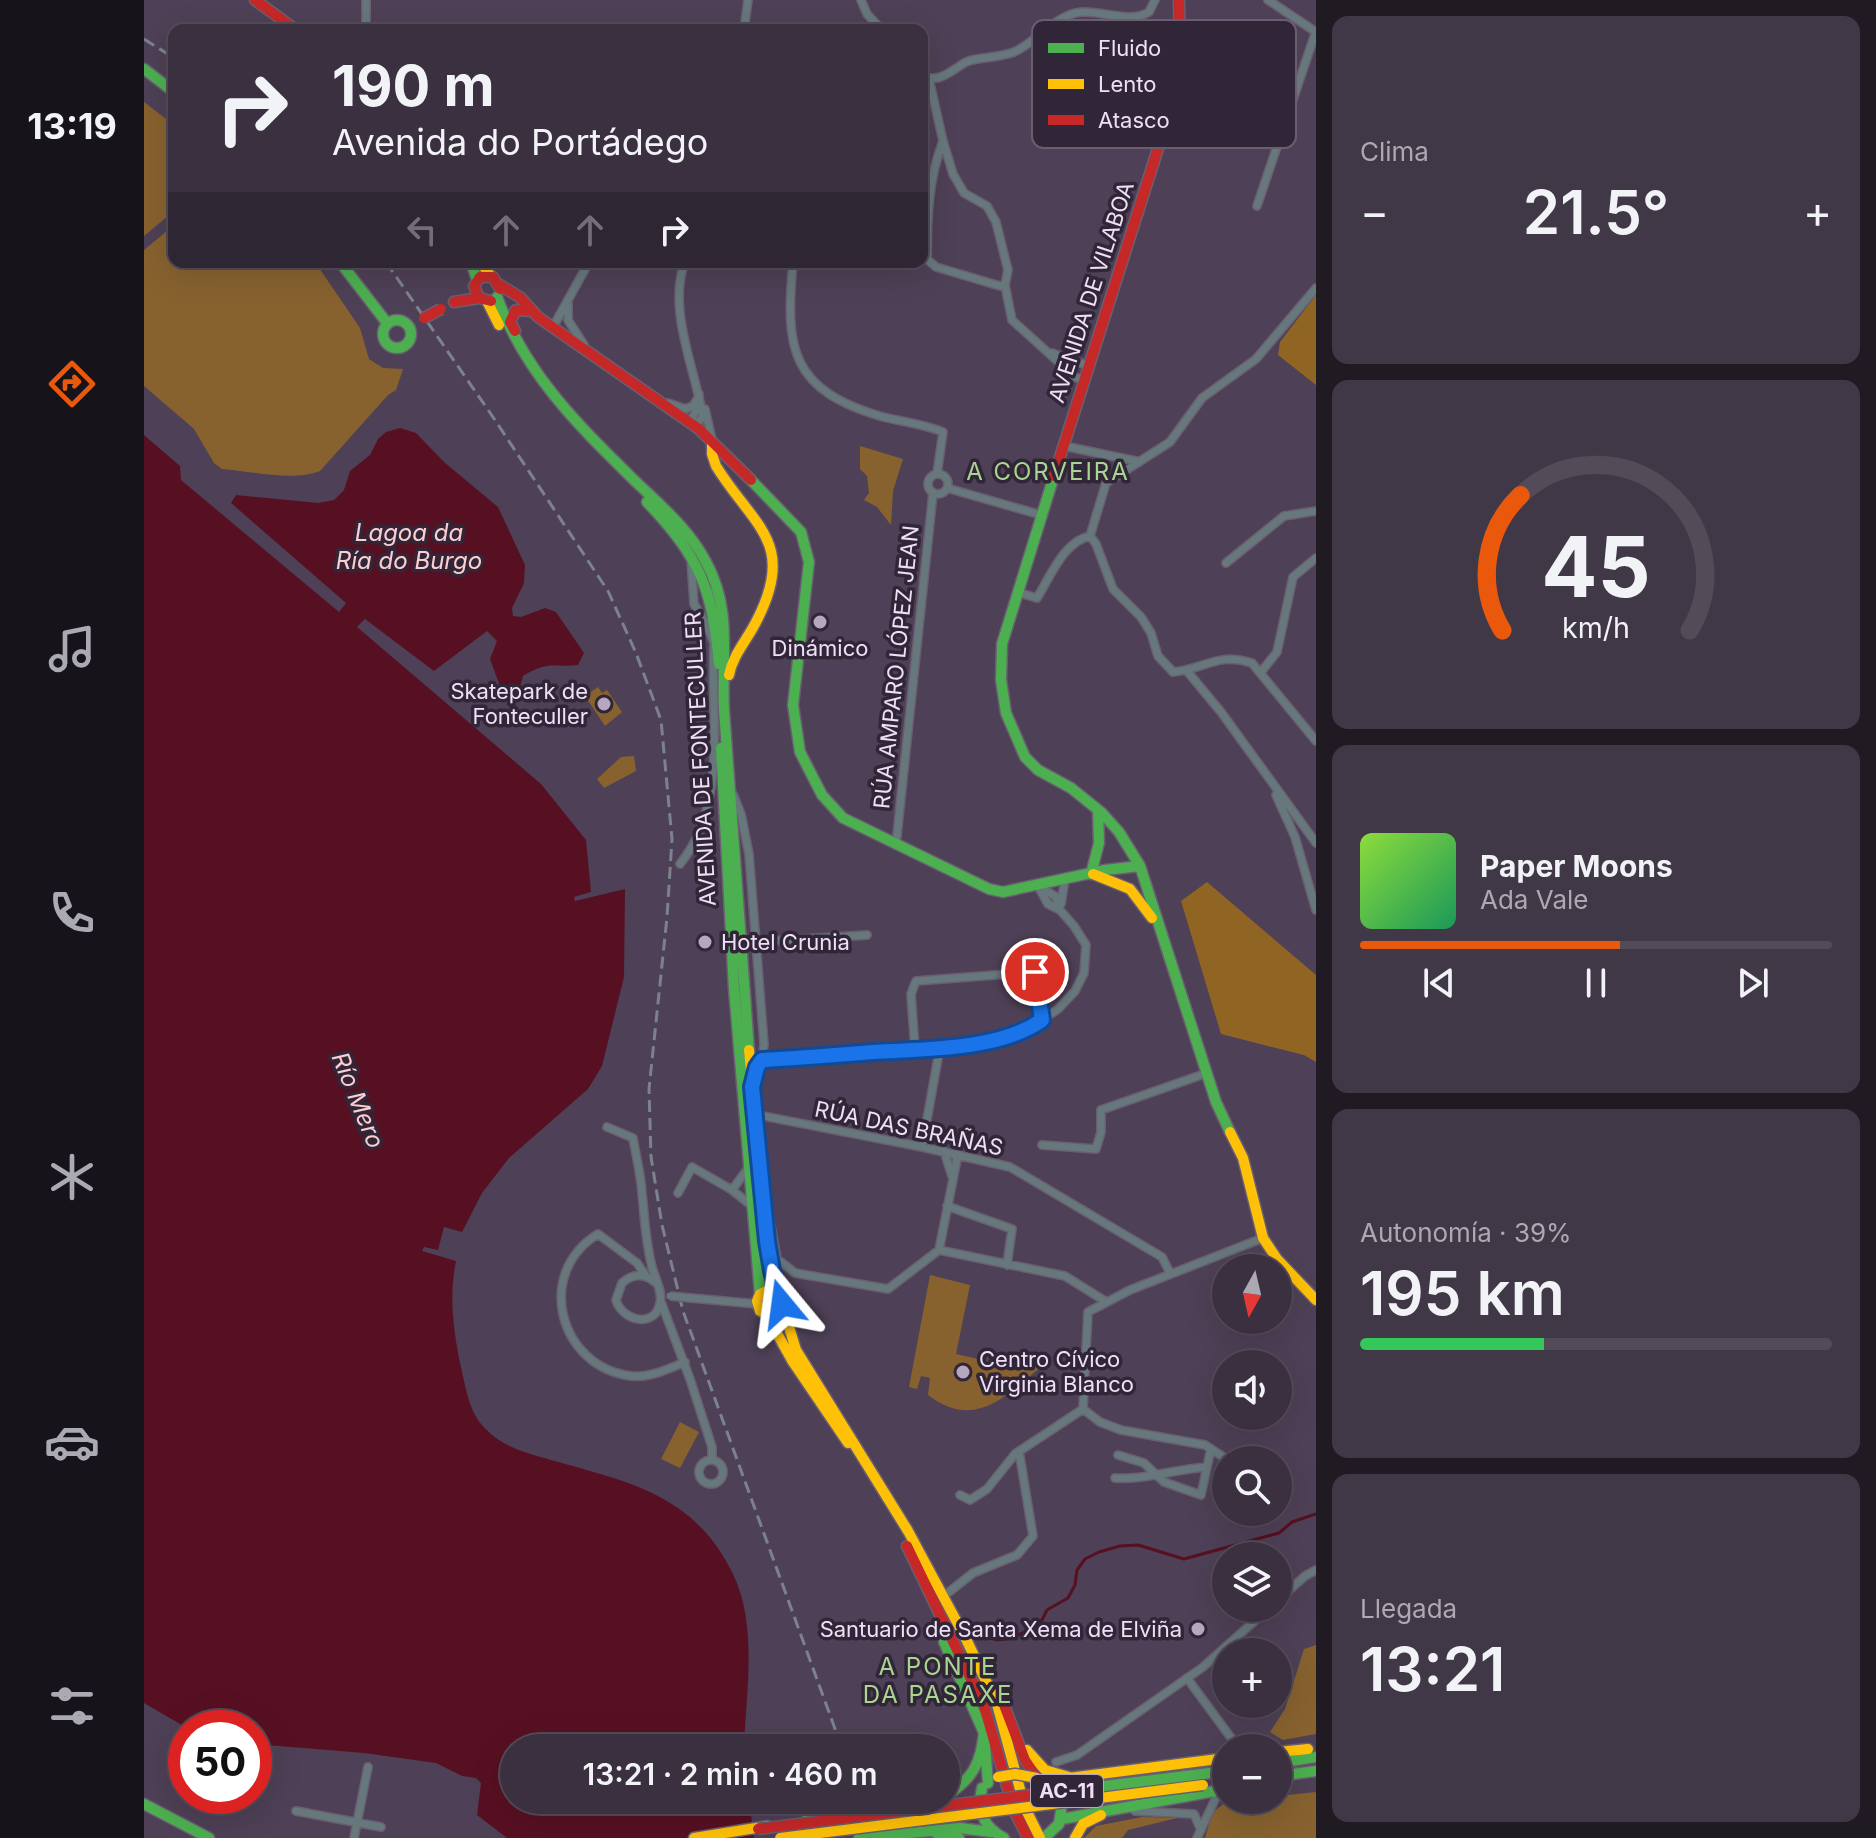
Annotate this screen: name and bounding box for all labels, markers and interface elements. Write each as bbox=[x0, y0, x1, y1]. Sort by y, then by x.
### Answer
legend bbox=[1032, 20, 1296, 148]
text: Fluido bbox=[1098, 35, 1161, 61]
text: 190 m bbox=[332, 52, 495, 120]
icon: right bbox=[200, 56, 304, 160]
text: Lento bbox=[1098, 71, 1156, 97]
text: 13:19 bbox=[27, 104, 117, 148]
text: Atasco bbox=[1098, 107, 1170, 133]
text: Avenida do Portádego bbox=[332, 120, 708, 164]
text: Clima bbox=[1360, 136, 1429, 167]
text: 21.5° bbox=[1523, 176, 1669, 248]
street label: AVENIDA DE VILABOA bbox=[1043, 178, 1139, 406]
text: − bbox=[1360, 185, 1389, 239]
text: + bbox=[1803, 185, 1832, 239]
icon: left bbox=[400, 208, 444, 252]
icon: ahead bbox=[484, 208, 528, 252]
icon: ahead bbox=[568, 208, 612, 252]
icon: right bbox=[652, 208, 696, 252]
icon: directions bbox=[44, 356, 100, 412]
district label: A CORVEIRA bbox=[966, 457, 1130, 486]
text: 45 bbox=[1541, 515, 1651, 616]
water label: Lagoa da Ría do Burgo bbox=[336, 518, 482, 575]
street label: RÚA AMPARO LÓPEZ JEAN bbox=[868, 524, 924, 810]
text: km/h bbox=[1562, 610, 1630, 645]
street label: AVENIDA DE FONTECULLER bbox=[679, 611, 721, 907]
marker: Dinámico bbox=[811, 613, 829, 631]
icon: music bbox=[44, 621, 100, 677]
place label: Dinámico bbox=[772, 635, 868, 661]
place label: Skatepark de Fonteculler bbox=[450, 678, 588, 729]
marker: Skatepark de Fonteculler bbox=[595, 695, 613, 713]
text: Paper Moons bbox=[1480, 848, 1673, 884]
text: Ada Vale bbox=[1480, 884, 1588, 915]
icon: phone bbox=[44, 885, 100, 941]
place label: Hotel Crunia bbox=[721, 929, 850, 955]
marker: Hotel Crunia bbox=[696, 933, 714, 951]
pin bbox=[1001, 938, 1069, 1006]
icon: arrive bbox=[1013, 950, 1057, 994]
icon: previous bbox=[1417, 961, 1461, 1005]
icon: pause bbox=[1574, 961, 1618, 1005]
icon: next bbox=[1731, 961, 1775, 1005]
water label: Río Mero bbox=[326, 1048, 390, 1152]
street label: RÚA DAS BRAÑAS bbox=[813, 1095, 1005, 1161]
icon: climate bbox=[44, 1149, 100, 1205]
text: Autonomía · 39% bbox=[1360, 1217, 1572, 1248]
north arrow bbox=[1212, 1254, 1292, 1334]
map controls bbox=[1212, 1254, 1292, 1814]
text: 195 km bbox=[1360, 1257, 1565, 1329]
position arrow bbox=[740, 1262, 824, 1346]
place label: Centro Cívico Virginia Blanco bbox=[979, 1346, 1134, 1397]
button: sound bbox=[1212, 1350, 1292, 1430]
marker: Centro Cívico Virginia Blanco bbox=[954, 1363, 972, 1381]
icon: car bbox=[44, 1414, 100, 1470]
button: search bbox=[1212, 1446, 1292, 1526]
button: layers bbox=[1212, 1542, 1292, 1622]
text: Llegada bbox=[1360, 1593, 1457, 1624]
place label: Santuario de Santa Xema de Elviña bbox=[820, 1616, 1182, 1642]
marker: Santuario de Santa Xema de Elviña bbox=[1189, 1620, 1207, 1638]
text: 13:21 bbox=[1360, 1633, 1505, 1705]
button: + bbox=[1212, 1638, 1292, 1718]
district label: A PONTE DA PASAXE bbox=[863, 1652, 1013, 1709]
icon: filters bbox=[44, 1678, 100, 1734]
speed limit sign: 50 bbox=[168, 1710, 272, 1814]
button: − bbox=[1212, 1734, 1292, 1814]
text: 13:21 · 2 min · 460 m bbox=[582, 1756, 878, 1792]
road number: AC-11 bbox=[1031, 1775, 1103, 1807]

